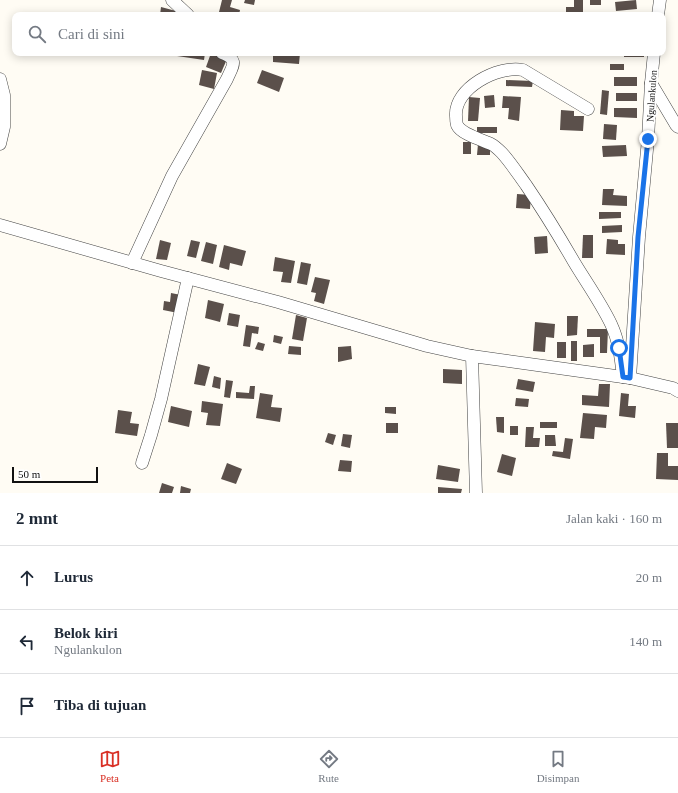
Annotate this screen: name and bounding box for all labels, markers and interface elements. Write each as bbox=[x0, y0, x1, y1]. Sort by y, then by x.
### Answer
search box bbox=[12, 12, 666, 56]
icon: search bbox=[26, 23, 48, 45]
text: Cari di sini bbox=[58, 26, 125, 42]
street label: Ngulankulon bbox=[644, 70, 659, 122]
route end bbox=[639, 130, 657, 148]
route start bbox=[610, 339, 628, 357]
scale bar bbox=[12, 465, 98, 484]
text: 50 m bbox=[18, 468, 40, 480]
text: 2 mnt bbox=[16, 509, 58, 528]
text: Jalan kaki · 160 m bbox=[566, 511, 662, 526]
icon: ahead bbox=[16, 567, 38, 589]
text: Lurus bbox=[54, 569, 93, 585]
text: 20 m bbox=[636, 570, 662, 585]
text: Belok kiri bbox=[54, 625, 118, 641]
icon: left bbox=[16, 631, 38, 653]
text: 140 m bbox=[629, 634, 662, 649]
text: Ngulankulon bbox=[54, 642, 122, 657]
icon: arrive bbox=[16, 695, 38, 717]
text: Tiba di tujuan bbox=[54, 697, 146, 713]
tab: Peta bbox=[99, 748, 121, 784]
tab: Rute bbox=[318, 748, 340, 784]
tab: Disimpan bbox=[537, 748, 579, 784]

